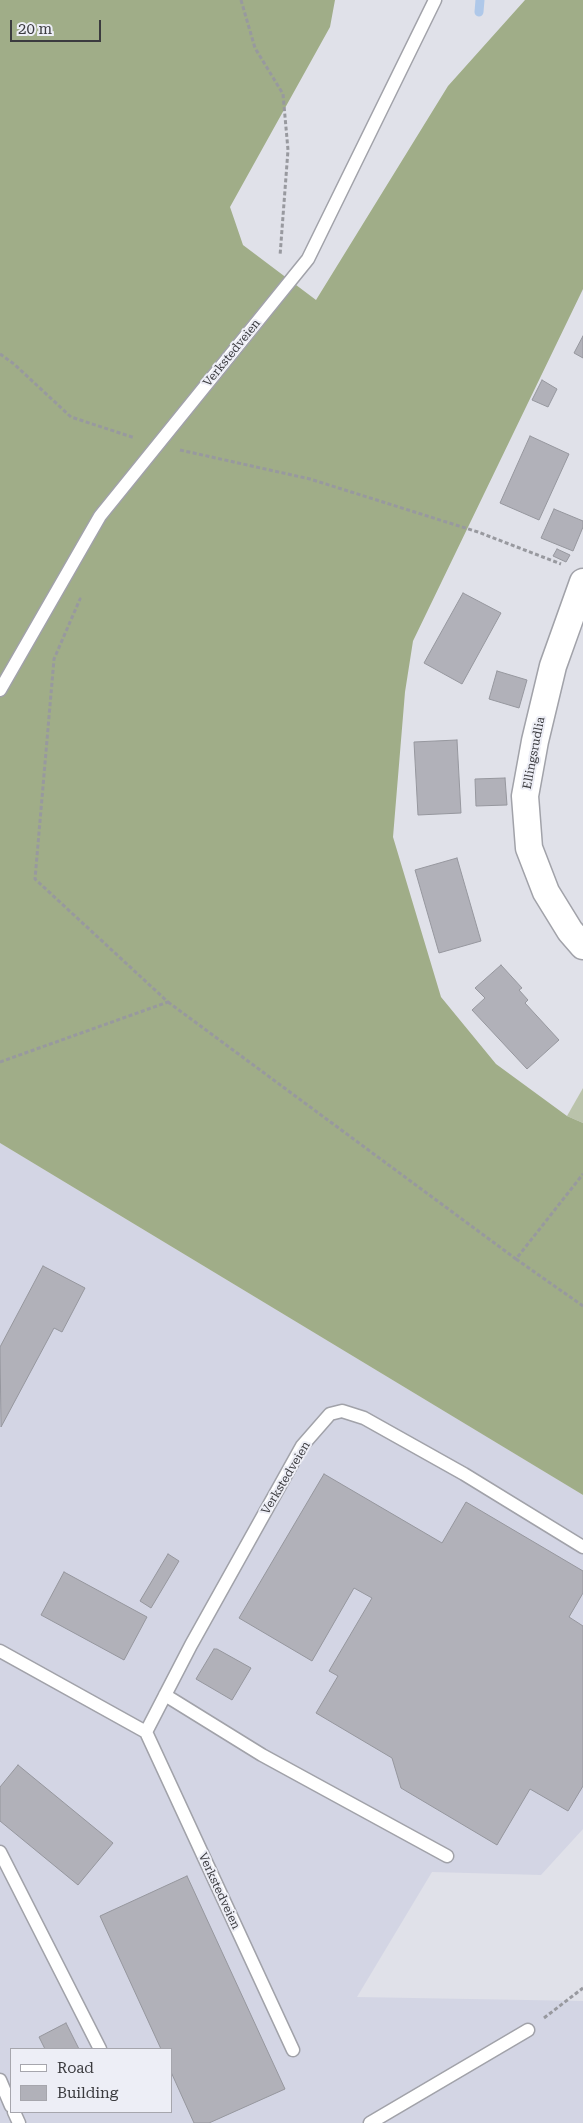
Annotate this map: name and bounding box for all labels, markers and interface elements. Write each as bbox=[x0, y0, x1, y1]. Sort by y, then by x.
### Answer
scale bar bbox=[12, 10, 104, 42]
text: 20 m bbox=[18, 20, 52, 38]
street label: Verkstedveien bbox=[200, 316, 264, 390]
street label: Ellingsrudlia bbox=[520, 716, 548, 790]
street label: Verkstedveien bbox=[259, 1439, 313, 1517]
street label: Verkstedveien bbox=[195, 1851, 243, 1931]
legend bbox=[10, 2048, 172, 2113]
text: Road bbox=[57, 2059, 94, 2077]
text: Building bbox=[57, 2084, 118, 2102]

